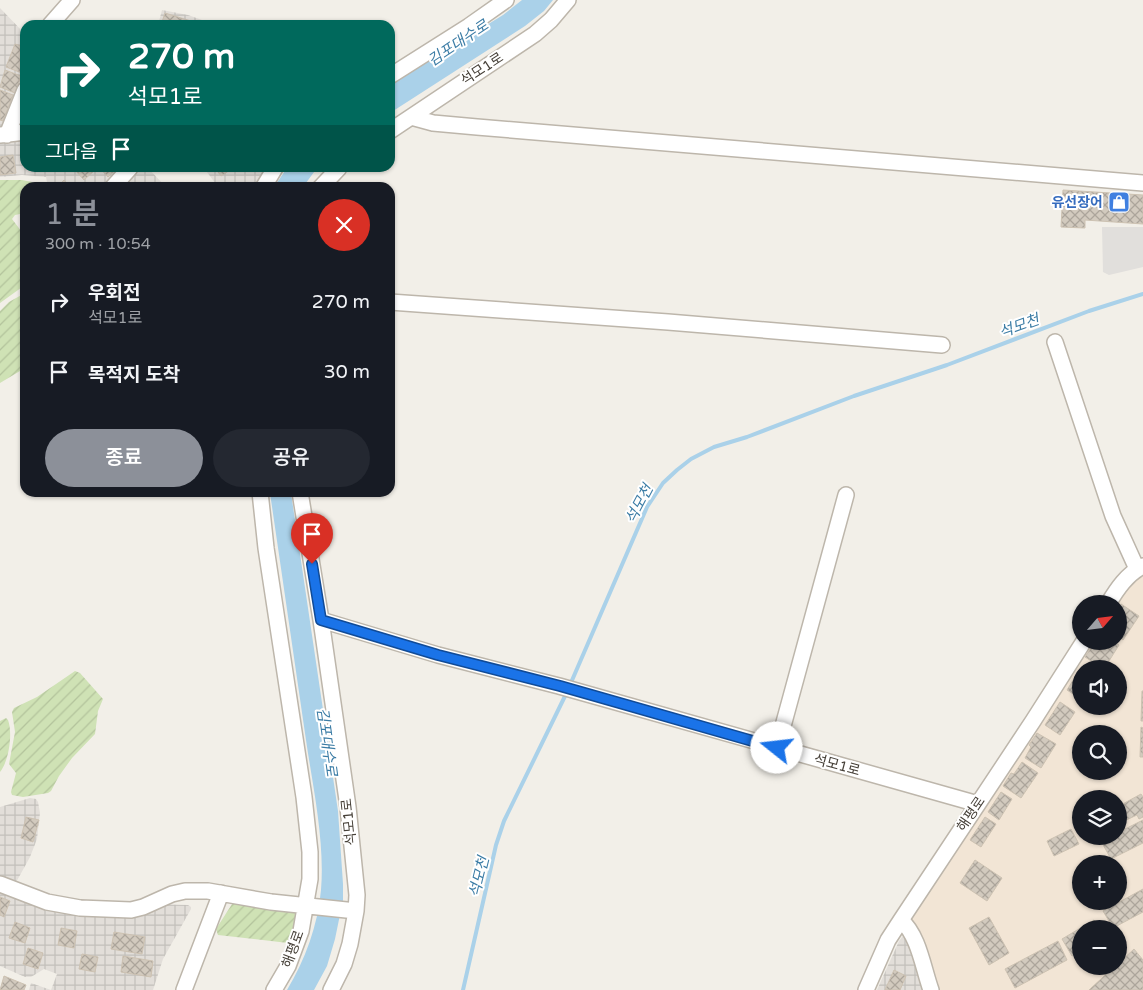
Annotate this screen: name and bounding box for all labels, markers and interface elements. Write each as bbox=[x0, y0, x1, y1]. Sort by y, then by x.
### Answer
water label: 김포대수로 bbox=[424, 16, 493, 70]
text: 270 m bbox=[128, 36, 235, 78]
icon: right bbox=[45, 40, 110, 105]
street label: 석모1로 bbox=[457, 49, 507, 89]
text: 석모1로 bbox=[128, 84, 203, 110]
icon: arrive bbox=[107, 135, 135, 163]
text: 그다음 bbox=[45, 141, 97, 163]
shop icon: 유선장어 bbox=[1107, 190, 1131, 214]
place label: 유선장어 bbox=[1051, 194, 1103, 211]
text: 1 분 bbox=[45, 196, 99, 233]
button: close bbox=[318, 199, 370, 251]
text: 300 m · 10:54 bbox=[45, 234, 151, 254]
text: 우회전 bbox=[88, 282, 140, 304]
icon: right bbox=[45, 288, 73, 316]
text: 270 m bbox=[312, 291, 370, 313]
text: 석모1로 bbox=[88, 308, 142, 328]
water label: 석모천 bbox=[996, 310, 1044, 342]
icon: arrive bbox=[45, 358, 73, 386]
text: 30 m bbox=[324, 361, 370, 383]
text: 목적지 도착 bbox=[88, 364, 180, 386]
button: 종료 bbox=[45, 429, 203, 487]
button: 공유 bbox=[213, 429, 370, 487]
water label: 석모천 bbox=[621, 480, 658, 527]
pin bbox=[291, 513, 333, 564]
icon: arrive bbox=[298, 520, 326, 548]
north arrow bbox=[1072, 595, 1128, 650]
map controls bbox=[1072, 595, 1127, 975]
button: sound bbox=[1072, 660, 1127, 715]
water label: 김포대수로 bbox=[313, 707, 341, 779]
position arrow bbox=[750, 721, 802, 773]
button: search bbox=[1072, 725, 1127, 780]
street label: 석모1로 bbox=[812, 751, 862, 779]
button: layers bbox=[1072, 790, 1127, 845]
street label: 해평로 bbox=[953, 793, 989, 835]
street label: 석모1로 bbox=[338, 797, 360, 846]
water label: 석모천 bbox=[465, 853, 493, 899]
button: + bbox=[1072, 855, 1127, 910]
button: − bbox=[1072, 920, 1127, 975]
street label: 해평로 bbox=[278, 928, 308, 970]

